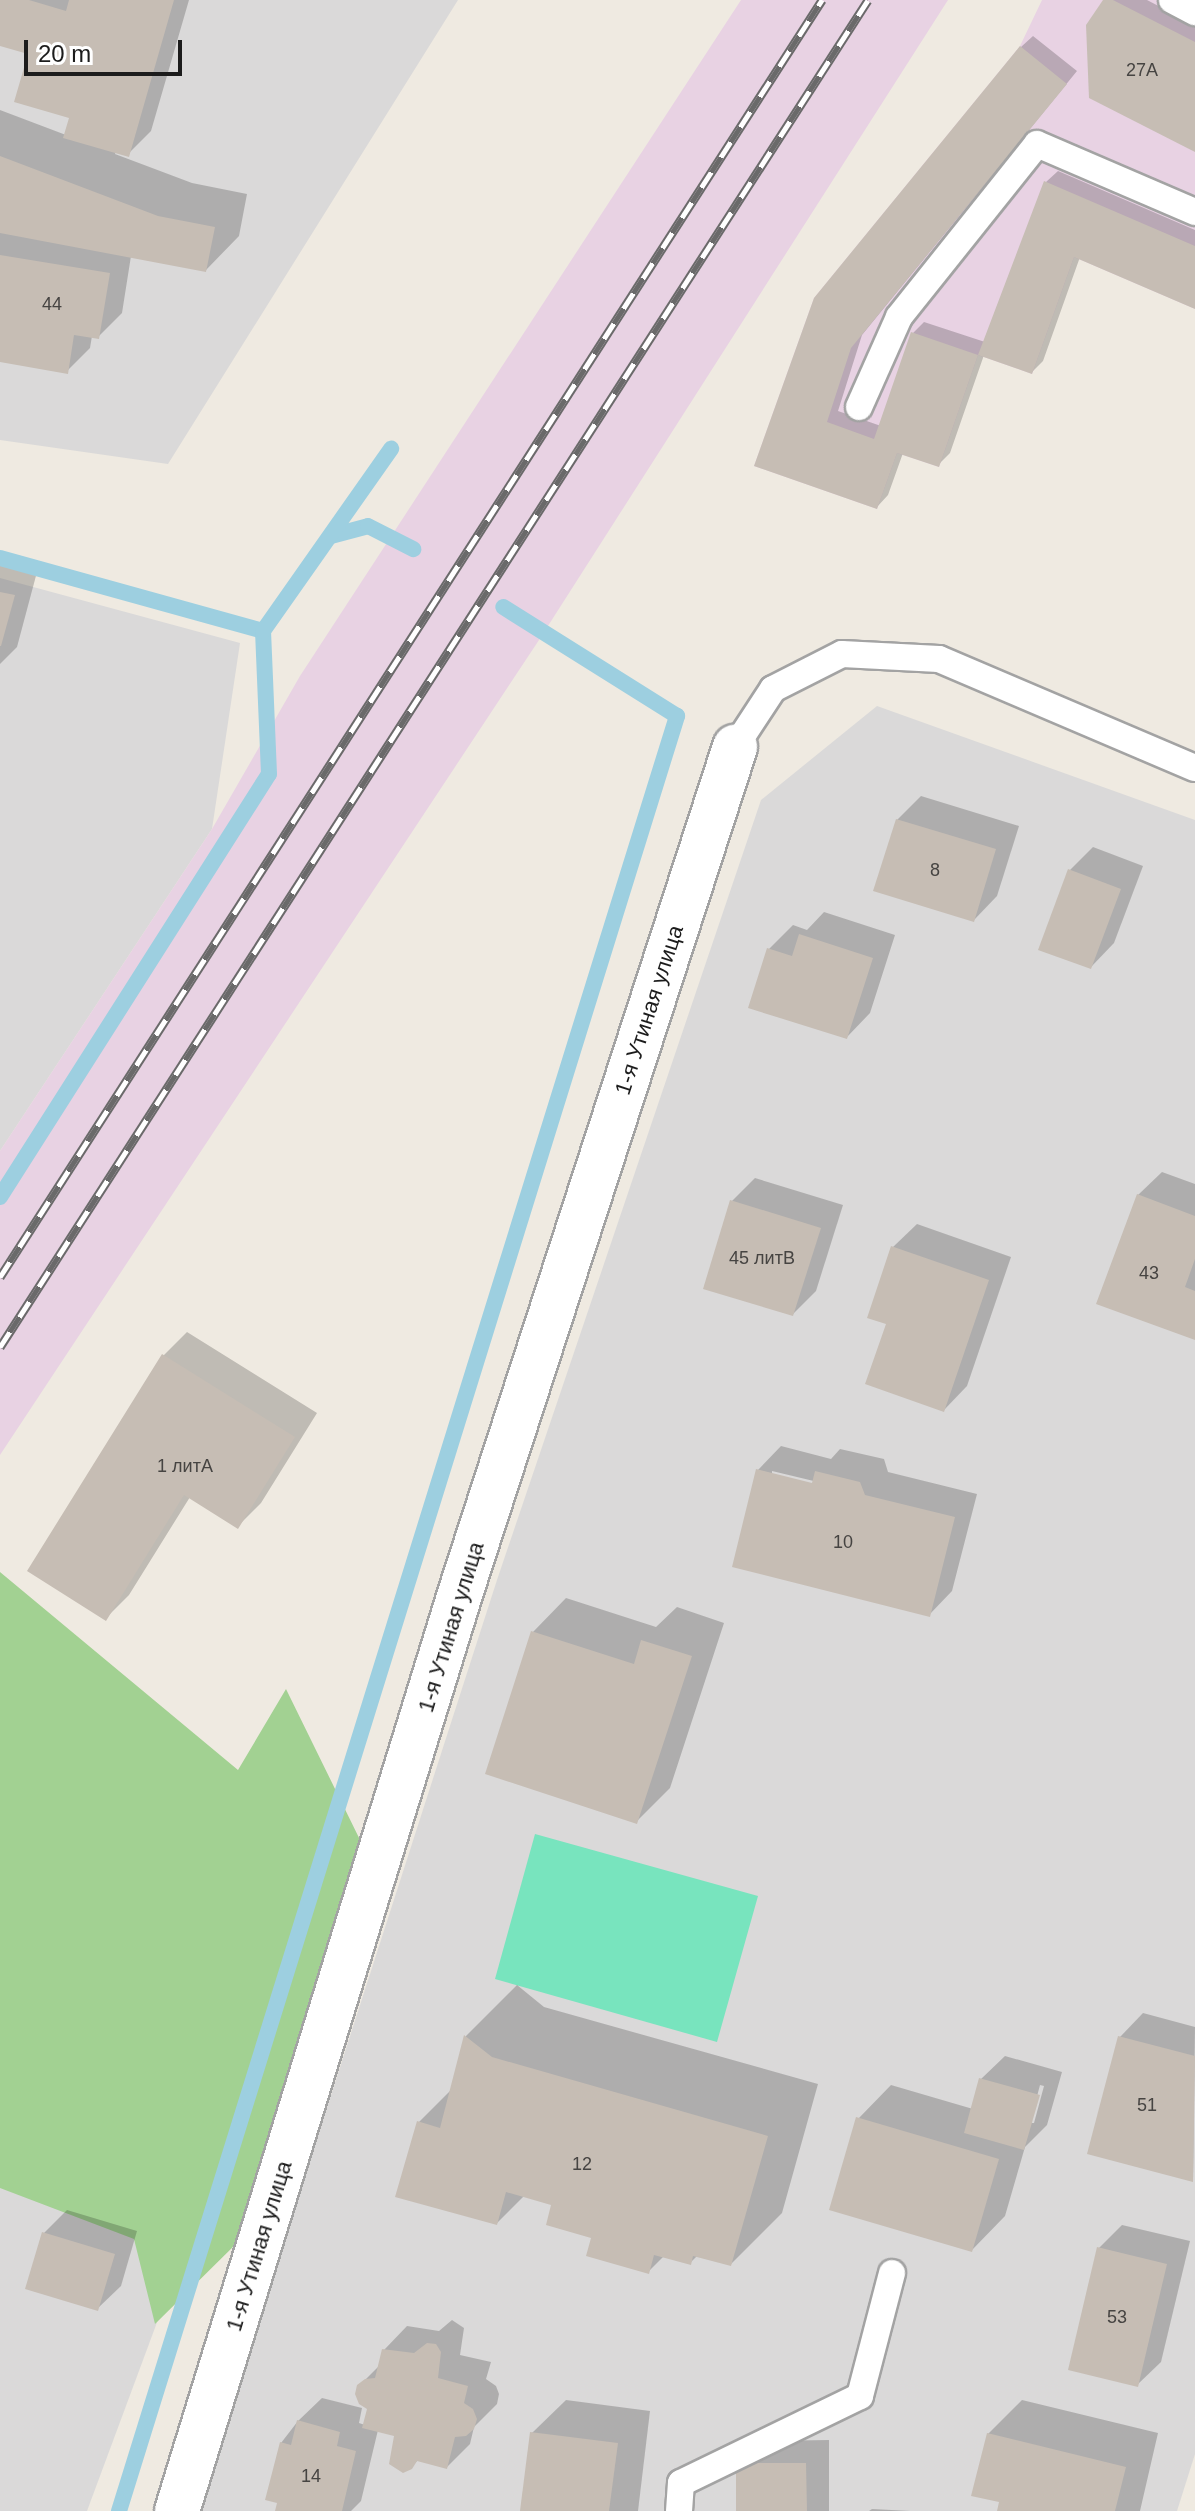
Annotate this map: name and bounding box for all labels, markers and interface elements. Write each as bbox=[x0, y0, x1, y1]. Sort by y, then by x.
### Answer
scale bar bbox=[28, 24, 186, 74]
text: 20 m bbox=[38, 40, 91, 67]
house number: 27А bbox=[1126, 59, 1158, 81]
house number: 44 bbox=[42, 293, 62, 315]
house number: 8 bbox=[930, 859, 940, 881]
street label: 1-я Утиная улица bbox=[609, 922, 689, 1098]
house number: 45 литВ bbox=[729, 1247, 795, 1269]
house number: 43 bbox=[1139, 1262, 1159, 1284]
house number: 1 литА bbox=[157, 1455, 213, 1477]
house number: 10 bbox=[833, 1531, 853, 1553]
street label: 1-я Утиная улица bbox=[413, 1539, 489, 1715]
house number: 51 bbox=[1137, 2094, 1157, 2116]
house number: 12 bbox=[572, 2153, 592, 2175]
street label: 1-я Утиная улица bbox=[221, 2158, 297, 2334]
house number: 53 bbox=[1107, 2306, 1127, 2328]
house number: 14 bbox=[301, 2465, 321, 2487]

